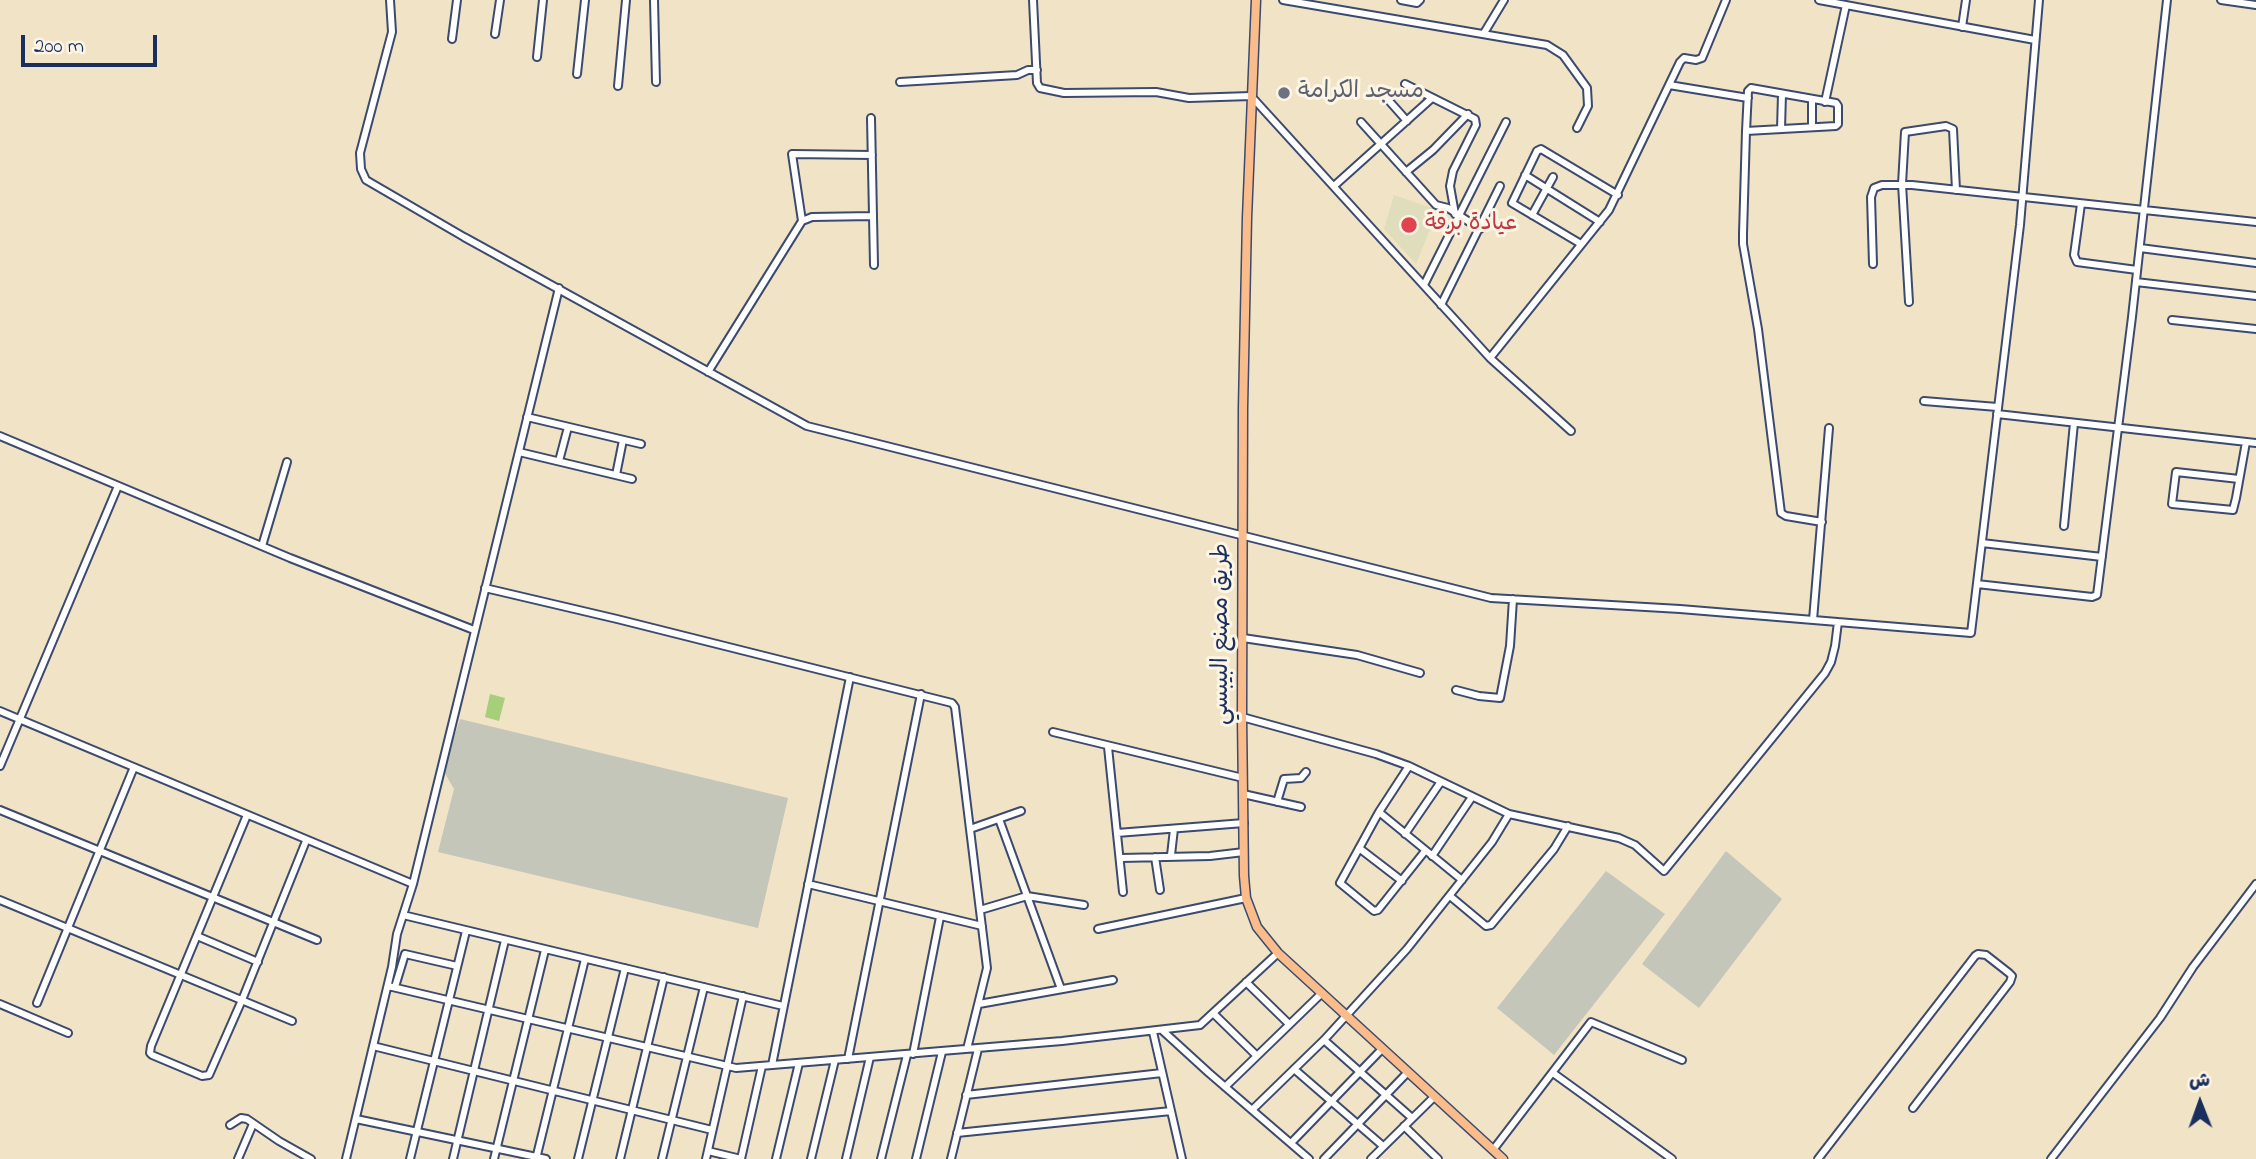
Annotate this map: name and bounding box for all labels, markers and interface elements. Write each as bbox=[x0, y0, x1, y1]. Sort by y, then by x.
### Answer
scale bar bbox=[24, 21, 161, 65]
text: 200 m bbox=[34, 32, 84, 62]
place label: مسجد الكرامة bbox=[1298, 79, 1424, 107]
marker: مسجد الكرامة bbox=[1276, 85, 1292, 101]
place label: عيادة برقة bbox=[1425, 211, 1517, 239]
marker: عيادة برقة bbox=[1399, 215, 1419, 235]
street label: طريق مصنع البيبسي bbox=[1209, 543, 1237, 725]
north arrow bbox=[2165, 1068, 2235, 1138]
text: ش bbox=[2189, 1068, 2210, 1095]

